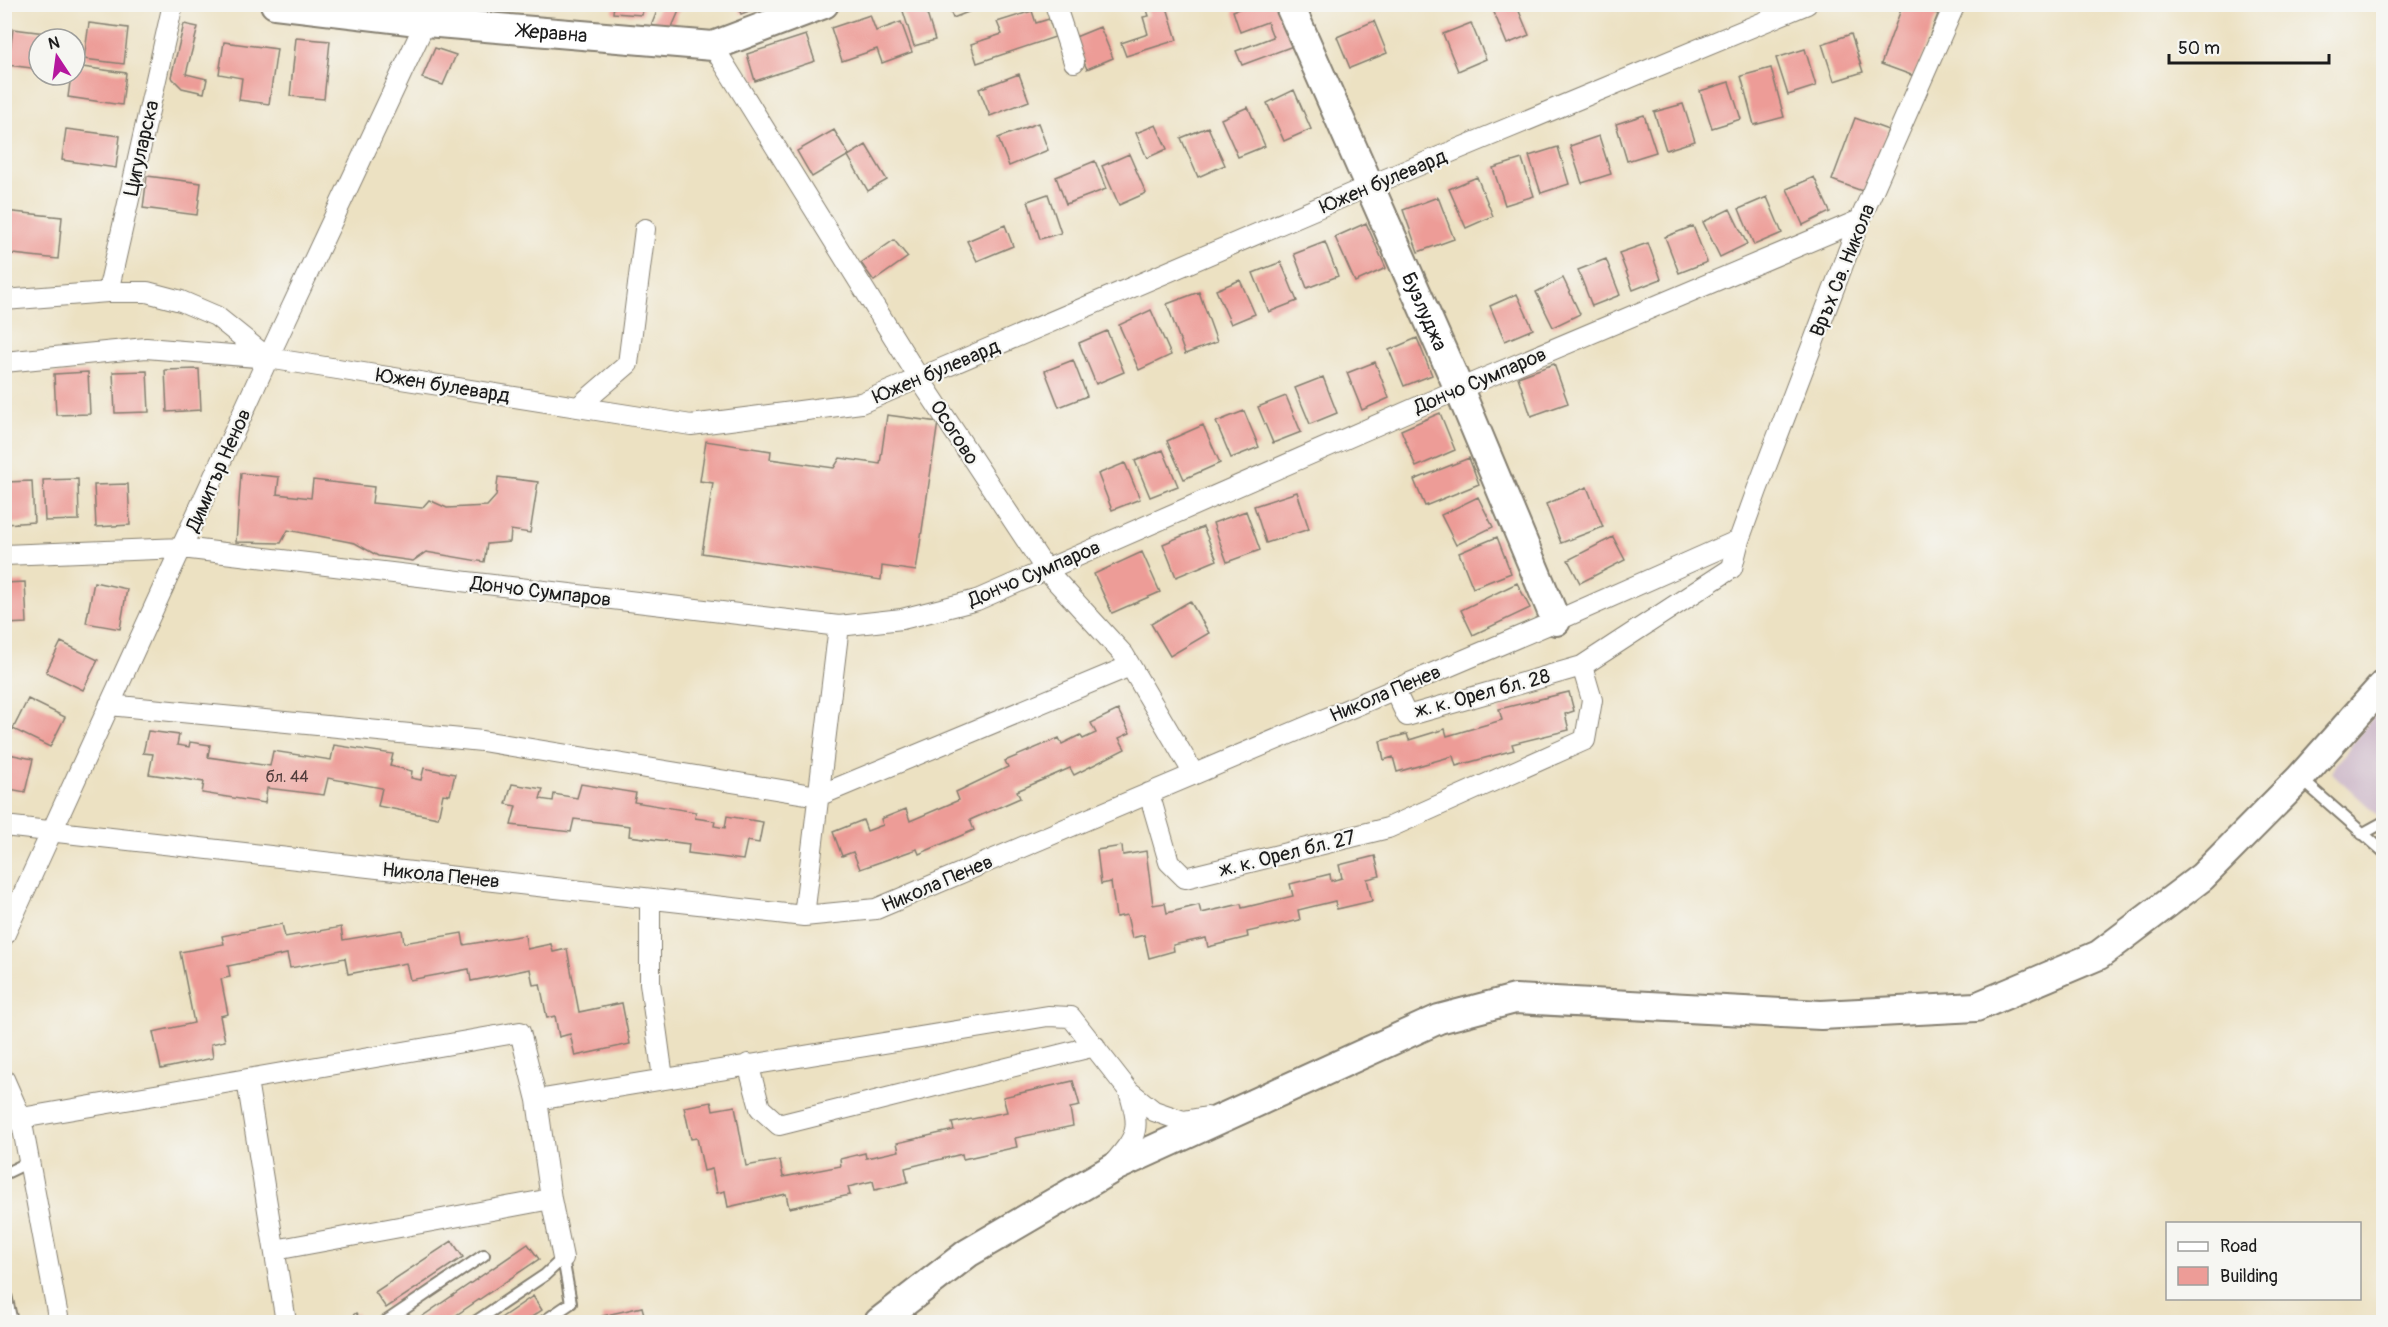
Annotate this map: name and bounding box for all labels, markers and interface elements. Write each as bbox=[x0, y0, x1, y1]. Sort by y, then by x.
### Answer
street label: Жеравна bbox=[514, 17, 588, 48]
north arrow bbox=[27, 27, 87, 87]
scale bar bbox=[2169, 27, 2330, 65]
text: N bbox=[46, 32, 62, 54]
text: 50 m bbox=[2178, 37, 2220, 60]
street label: Цигуларска bbox=[118, 98, 165, 198]
street label: Южен булевард bbox=[1316, 144, 1450, 219]
street label: Връх Св. Никола bbox=[1804, 200, 1880, 340]
street label: Бузлуджа bbox=[1396, 268, 1453, 355]
street label: Южен булевард bbox=[869, 334, 1003, 409]
street label: Дончо Сумпаров bbox=[1409, 341, 1550, 420]
street label: Южен булевард bbox=[374, 363, 512, 408]
street label: Осогово bbox=[925, 395, 985, 469]
street label: Димитър Ненов bbox=[180, 405, 257, 537]
street label: Дончо Сумпаров bbox=[963, 534, 1104, 613]
street label: Дончо Сумпаров bbox=[468, 570, 613, 613]
street label: Никола Пенев bbox=[1326, 659, 1445, 728]
street label: ж. к. Орел бл. 28 bbox=[1412, 663, 1553, 724]
house number: бл. 44 bbox=[265, 767, 309, 787]
street label: ж. к. Орел бл. 27 bbox=[1216, 824, 1358, 883]
street label: Никола Пенев bbox=[878, 849, 997, 918]
street label: Никола Пенев bbox=[381, 857, 501, 894]
legend bbox=[2166, 1222, 2361, 1300]
text: Road bbox=[2220, 1235, 2257, 1258]
text: Building bbox=[2220, 1265, 2278, 1288]

